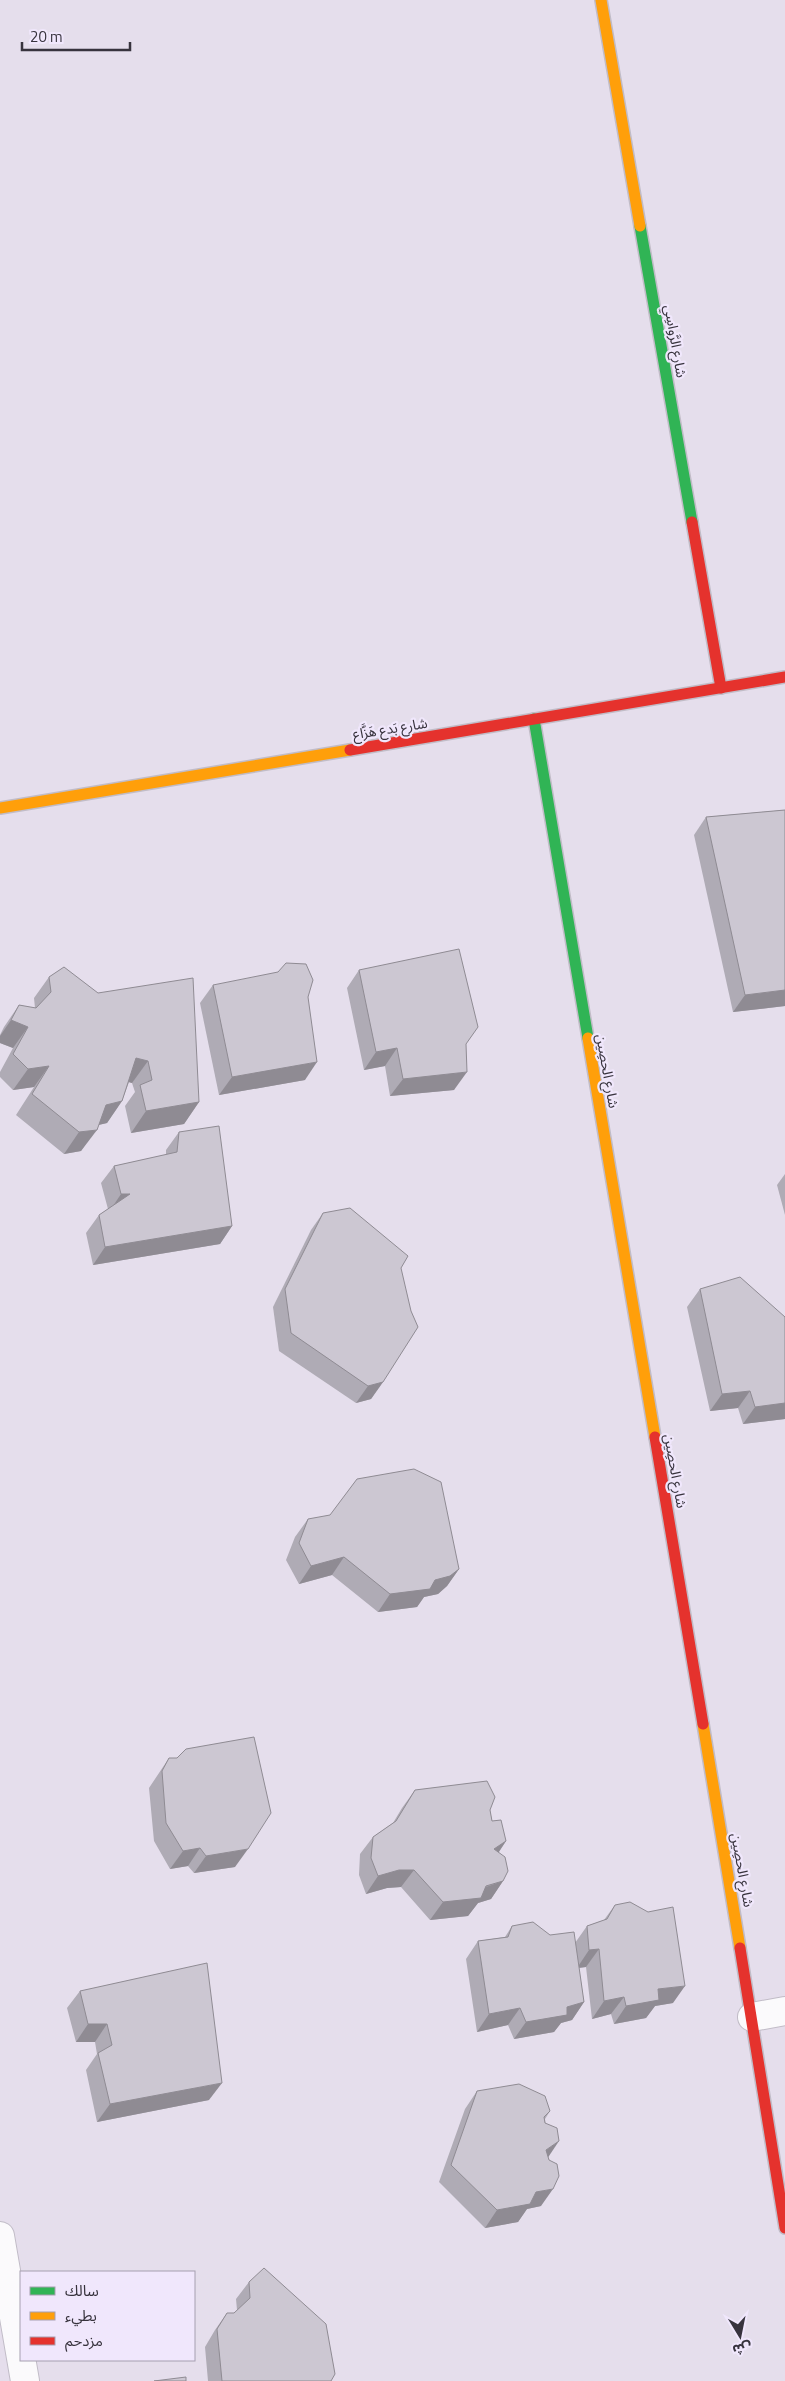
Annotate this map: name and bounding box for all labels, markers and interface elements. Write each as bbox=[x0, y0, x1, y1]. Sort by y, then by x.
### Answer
scale bar bbox=[22, 20, 130, 52]
text: 20 m bbox=[30, 25, 63, 48]
street label: شارع الرَّواسِي bbox=[658, 303, 693, 379]
street label: شارع بَدع هَزَّاع bbox=[351, 712, 429, 745]
street label: شارع الحصِين bbox=[590, 1032, 625, 1110]
street label: شارع الحصِين bbox=[658, 1432, 693, 1510]
street label: شارع الحصِين bbox=[725, 1831, 760, 1909]
legend bbox=[20, 2271, 195, 2361]
text: سالك bbox=[65, 2279, 99, 2302]
text: بطيء bbox=[65, 2304, 97, 2327]
north arrow bbox=[715, 2311, 765, 2361]
text: مزدحم bbox=[65, 2329, 103, 2352]
text: ش bbox=[731, 2337, 754, 2361]

